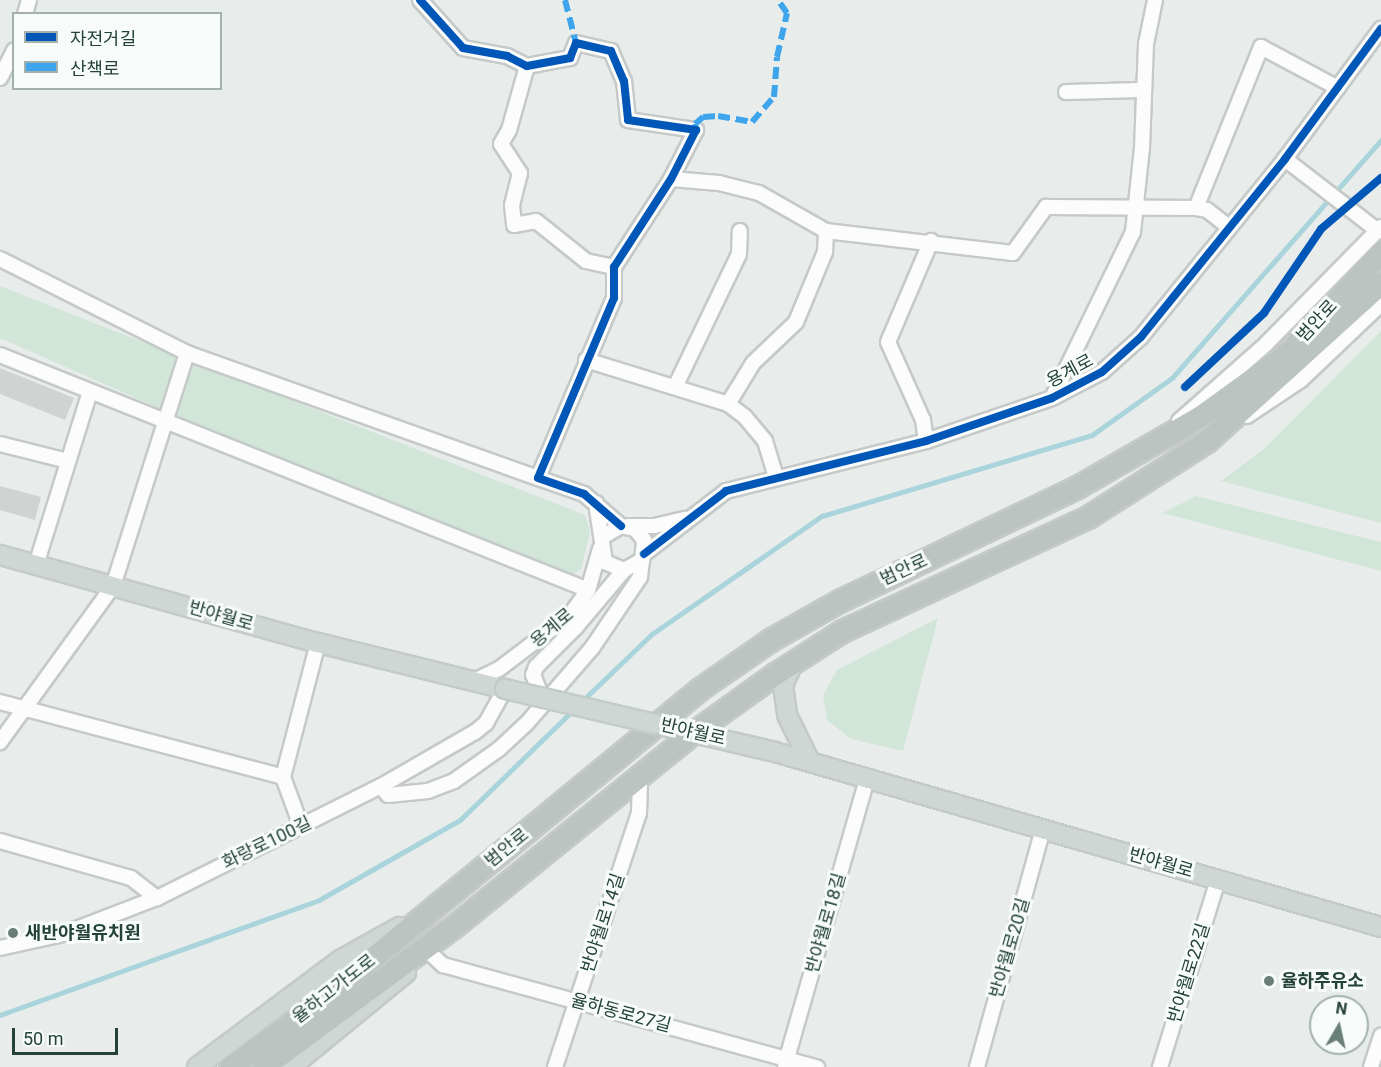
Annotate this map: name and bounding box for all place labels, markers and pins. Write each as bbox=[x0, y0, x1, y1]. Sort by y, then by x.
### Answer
place label: 새반야월유치원 bbox=[25, 922, 141, 944]
marker: 새반야월유치원 bbox=[6, 926, 20, 940]
place label: 율하주유소 bbox=[1281, 970, 1364, 992]
marker: 율하주유소 bbox=[1262, 974, 1276, 988]

